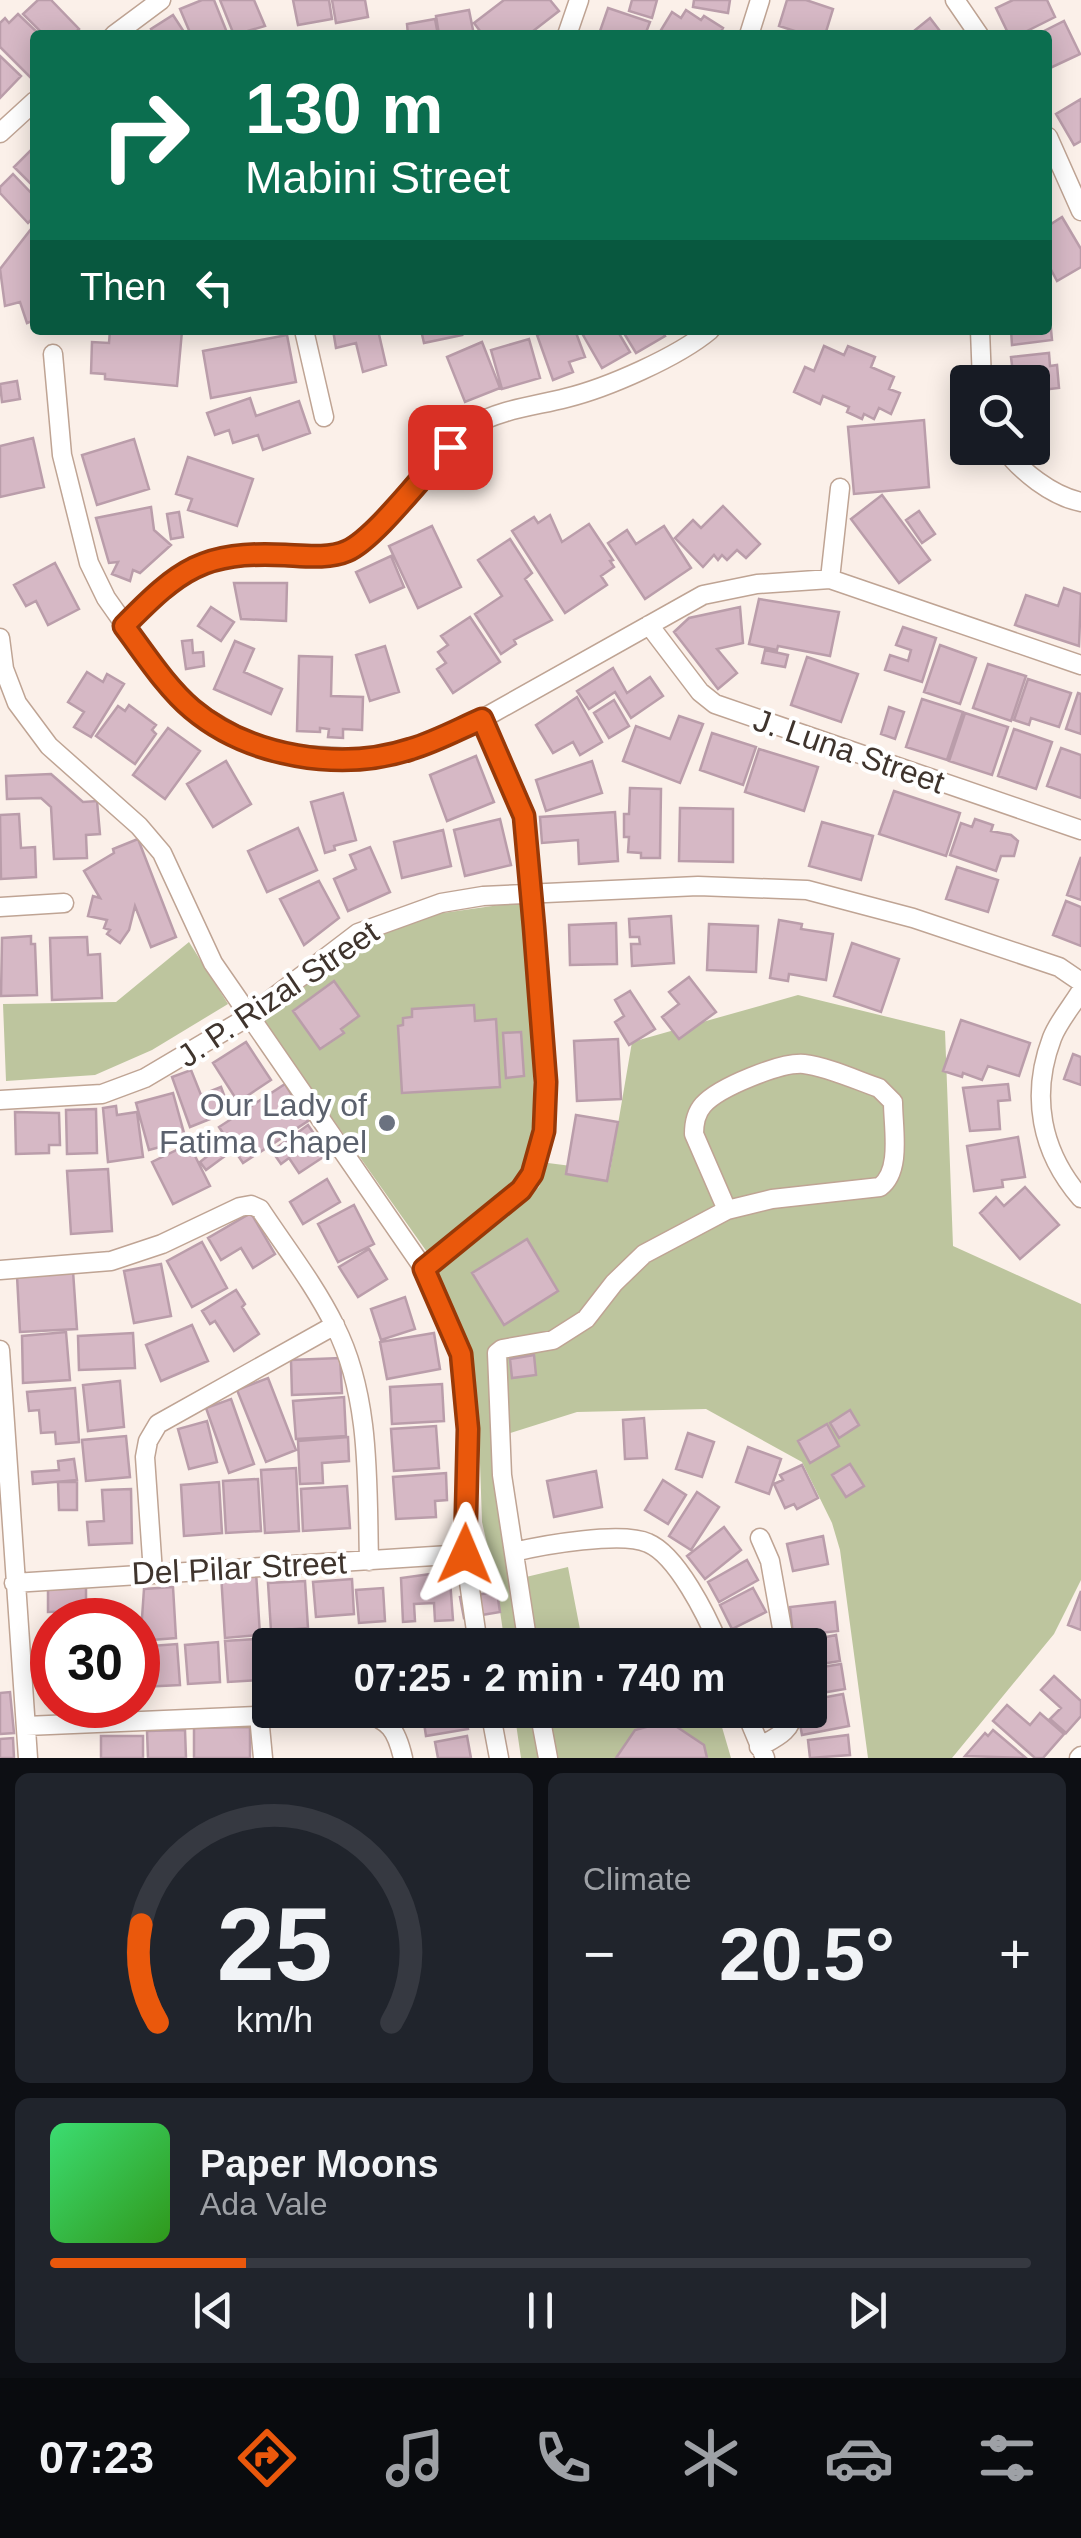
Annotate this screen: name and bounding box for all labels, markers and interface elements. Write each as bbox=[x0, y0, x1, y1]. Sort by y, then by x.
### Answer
icon: right bbox=[80, 70, 210, 200]
text: 130 m bbox=[245, 70, 443, 148]
text: Mabini Street bbox=[245, 152, 510, 203]
icon: left bbox=[187, 260, 242, 315]
text: Then bbox=[80, 266, 167, 308]
map controls bbox=[950, 365, 1050, 465]
button: search bbox=[950, 365, 1050, 465]
pin bbox=[408, 405, 493, 490]
icon: arrive bbox=[423, 420, 478, 475]
street label: J. Luna Street bbox=[749, 702, 949, 800]
street label: J. P. Rizal Street bbox=[171, 914, 385, 1074]
place label: Our Lady of Fatima Chapel bbox=[159, 1087, 367, 1160]
marker: Our Lady of Fatima Chapel bbox=[376, 1112, 398, 1134]
position arrow bbox=[413, 1502, 517, 1606]
street label: Del Pilar Street bbox=[131, 1544, 347, 1592]
speed limit sign: 30 bbox=[30, 1598, 160, 1728]
text: 07:25 · 2 min · 740 m bbox=[354, 1657, 725, 1699]
text: Climate bbox=[583, 1861, 691, 1897]
text: 25 bbox=[216, 1886, 332, 2002]
text: 20.5° bbox=[719, 1912, 895, 1996]
text: − bbox=[583, 1923, 615, 1985]
text: + bbox=[999, 1923, 1031, 1985]
text: km/h bbox=[235, 2000, 313, 2040]
text: Paper Moons bbox=[200, 2143, 439, 2185]
text: Ada Vale bbox=[200, 2186, 328, 2222]
icon: previous bbox=[186, 2283, 241, 2338]
icon: pause bbox=[513, 2283, 568, 2338]
icon: next bbox=[840, 2283, 895, 2338]
icon: directions bbox=[232, 2423, 302, 2493]
icon: music bbox=[380, 2423, 450, 2493]
icon: phone bbox=[528, 2423, 598, 2493]
icon: climate bbox=[676, 2423, 746, 2493]
icon: car bbox=[824, 2423, 894, 2493]
icon: filters bbox=[972, 2423, 1042, 2493]
text: 07:23 bbox=[39, 2432, 154, 2483]

